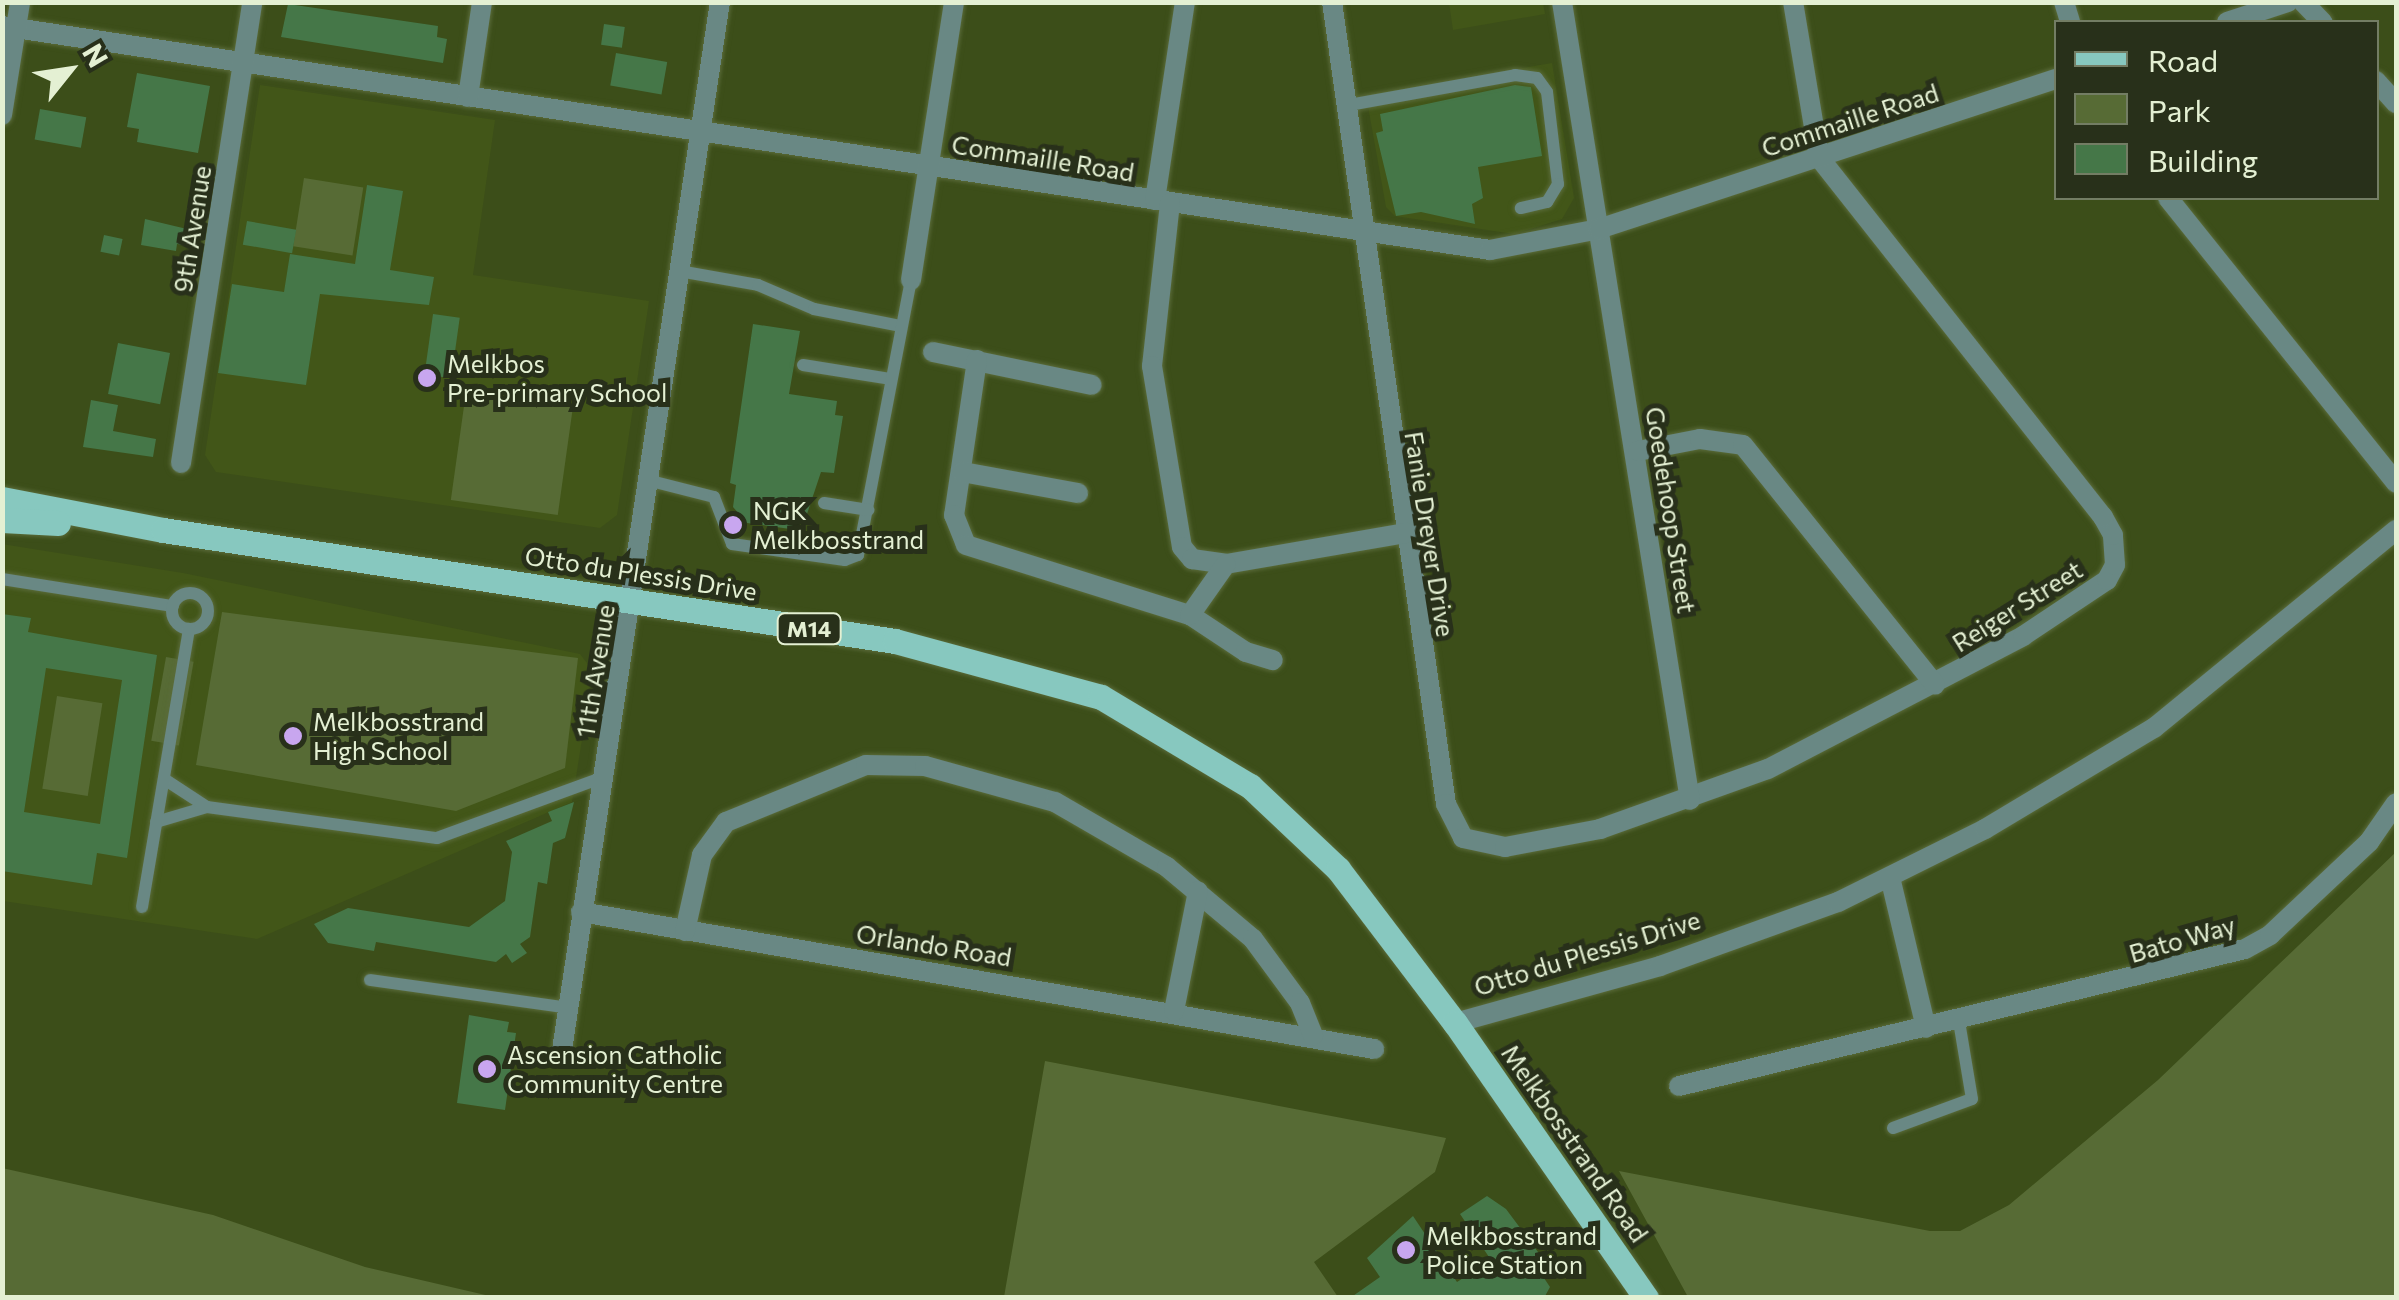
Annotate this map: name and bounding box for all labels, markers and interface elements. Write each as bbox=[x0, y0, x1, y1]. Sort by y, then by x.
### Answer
north arrow bbox=[20, 20, 120, 120]
legend bbox=[2054, 20, 2379, 200]
text: N bbox=[76, 37, 116, 73]
text: Road bbox=[2148, 41, 2218, 78]
street label: Commaille Road bbox=[1758, 77, 1942, 163]
text: Park bbox=[2148, 91, 2211, 128]
street label: Commaille Road bbox=[950, 129, 1136, 187]
text: Building bbox=[2148, 141, 2258, 178]
street label: 9th Avenue bbox=[167, 164, 217, 294]
place label: Melkbos Pre-primary School bbox=[447, 349, 667, 408]
marker: Melkbos Pre-primary School bbox=[416, 367, 438, 389]
street label: Goedehoop Street bbox=[1640, 405, 1702, 615]
street label: Fanie Dreyer Drive bbox=[1399, 429, 1461, 639]
place label: NGK Melkbosstrand bbox=[753, 496, 924, 555]
marker: NGK Melkbosstrand bbox=[722, 514, 744, 536]
street label: Otto du Plessis Drive bbox=[523, 540, 759, 606]
street label: Reiger Street bbox=[1947, 554, 2087, 658]
street label: 11th Avenue bbox=[570, 602, 620, 740]
road number: M14 bbox=[776, 612, 842, 646]
place label: Melkbosstrand High School bbox=[313, 707, 484, 766]
marker: Melkbosstrand High School bbox=[282, 725, 304, 747]
street label: Otto du Plessis Drive bbox=[1470, 904, 1704, 1002]
street label: Bato Way bbox=[2126, 910, 2238, 968]
street label: Orlando Road bbox=[854, 918, 1014, 972]
street label: Melkbosstrand Road bbox=[1496, 1039, 1654, 1247]
place label: Ascension Catholic Community Centre bbox=[507, 1040, 723, 1099]
marker: Ascension Catholic Community Centre bbox=[476, 1058, 498, 1080]
place label: Melkbosstrand Police Station bbox=[1426, 1221, 1597, 1280]
marker: Melkbosstrand Police Station bbox=[1395, 1239, 1417, 1261]

